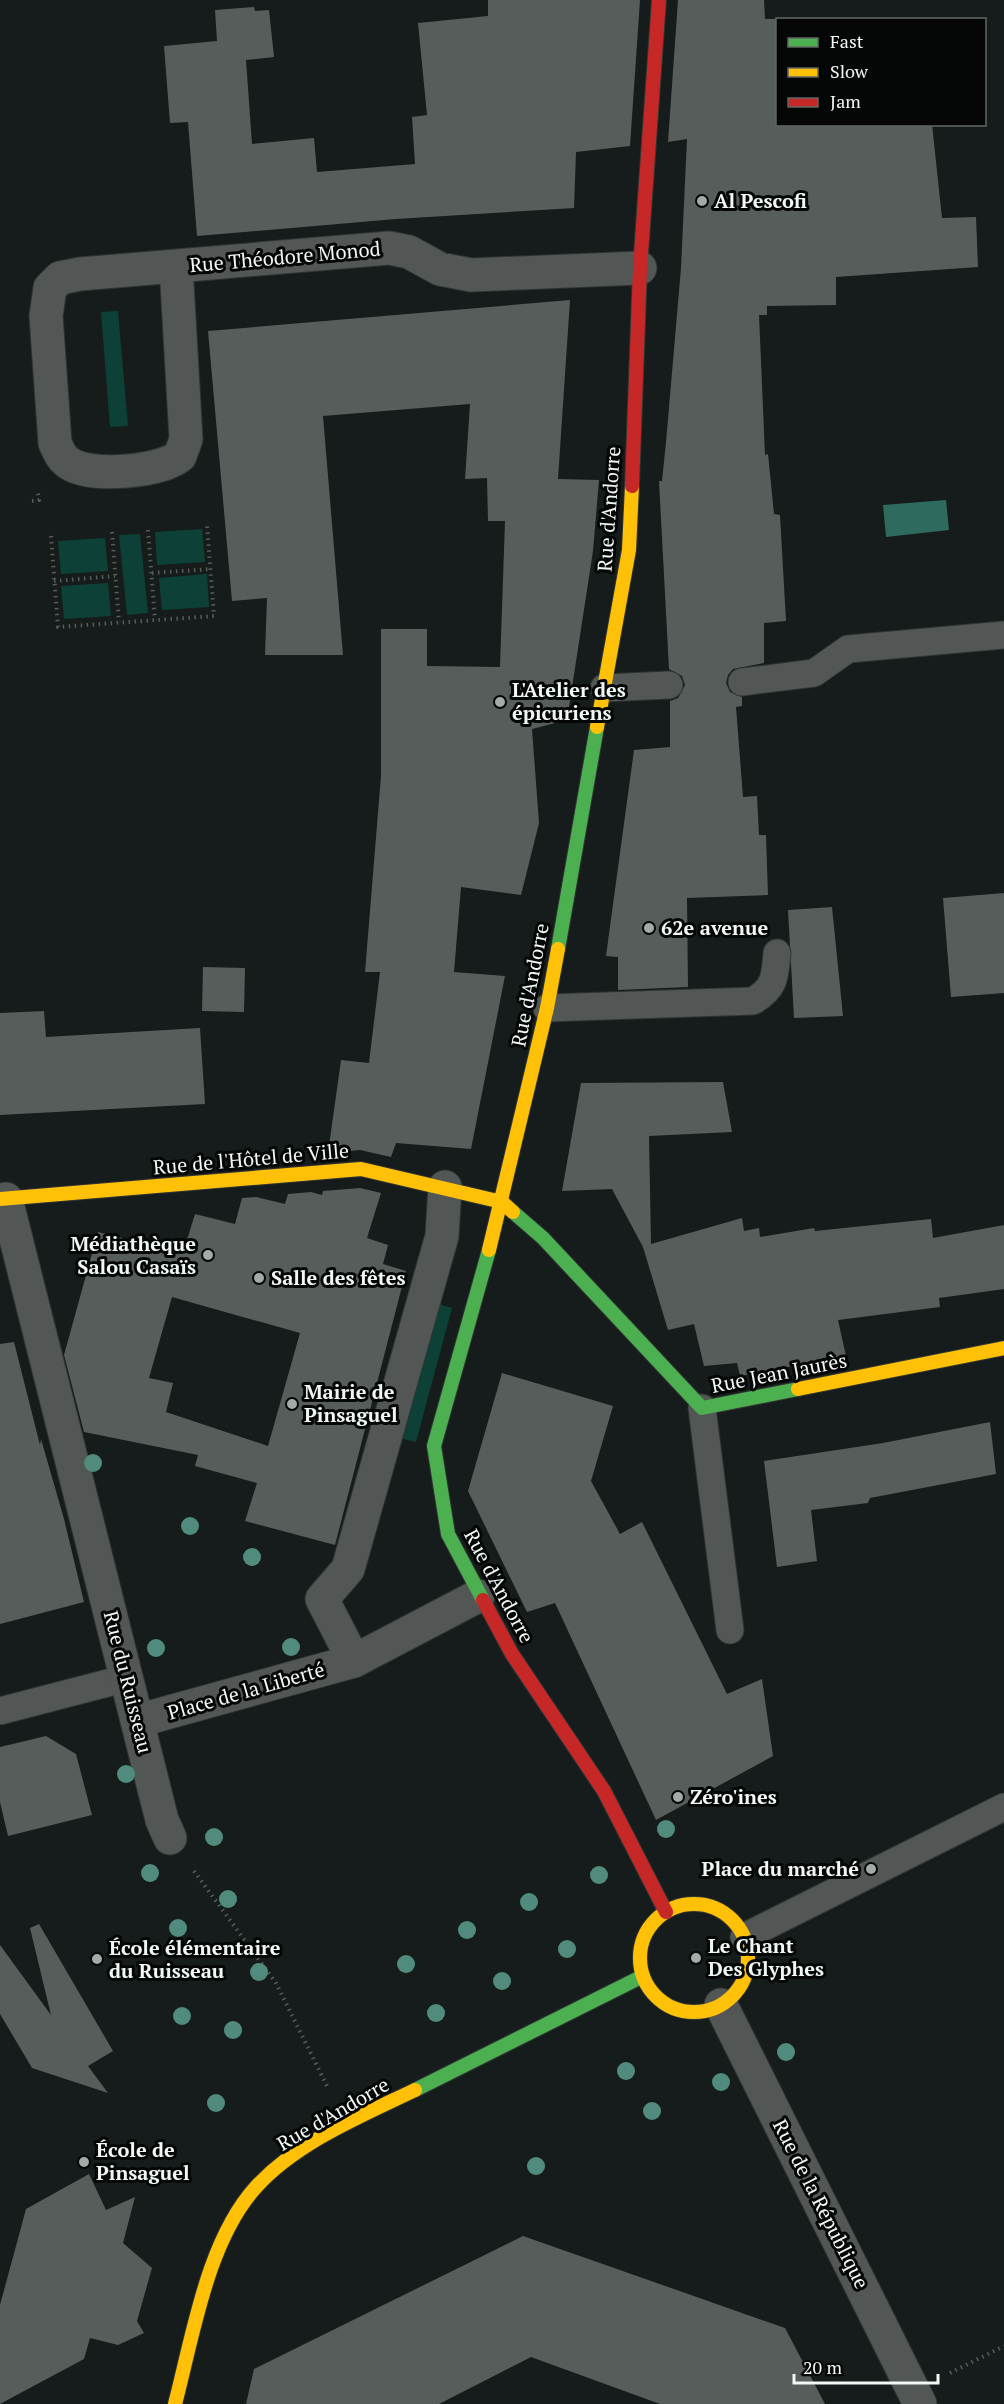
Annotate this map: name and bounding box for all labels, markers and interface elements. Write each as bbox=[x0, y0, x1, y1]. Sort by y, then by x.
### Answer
legend bbox=[776, 18, 986, 126]
text: Fast bbox=[830, 29, 864, 53]
text: Slow bbox=[830, 59, 869, 83]
text: Jam bbox=[830, 89, 861, 113]
place label: Al Pescofi bbox=[714, 187, 807, 214]
marker: Al Pescofi bbox=[695, 194, 709, 208]
street label: Rue Théodore Monod bbox=[188, 235, 382, 278]
street label: Rue d'Andorre bbox=[591, 446, 626, 572]
place label: L'Atelier des épicuriens bbox=[512, 676, 626, 726]
marker: L'Atelier des épicuriens bbox=[493, 695, 507, 709]
place label: 62e avenue bbox=[661, 914, 768, 941]
street label: Rue d'Andorre bbox=[504, 921, 555, 1049]
marker: 62e avenue bbox=[642, 921, 656, 935]
street label: Rue de l'Hôtel de Ville bbox=[152, 1136, 350, 1181]
place label: Médiathèque Salou Casaïs bbox=[70, 1230, 196, 1280]
marker: Médiathèque Salou Casaïs bbox=[201, 1248, 215, 1262]
place label: Salle des fêtes bbox=[271, 1264, 406, 1291]
marker: Salle des fêtes bbox=[252, 1271, 266, 1285]
street label: Rue Jean Jaurès bbox=[709, 1346, 849, 1399]
place label: Mairie de Pinsaguel bbox=[304, 1378, 398, 1428]
marker: Mairie de Pinsaguel bbox=[285, 1397, 299, 1411]
street label: Rue d'Andorre bbox=[458, 1524, 541, 1647]
street label: Rue du Ruisseau bbox=[98, 1608, 159, 1756]
street label: Place de la Liberté bbox=[164, 1655, 327, 1726]
place label: Zéro'ines bbox=[690, 1783, 777, 1810]
marker: Zéro'ines bbox=[671, 1790, 685, 1804]
place label: Place du marché bbox=[702, 1855, 859, 1882]
marker: Place du marché bbox=[864, 1862, 878, 1876]
place label: Le Chant Des Glyphes bbox=[708, 1932, 824, 1982]
place label: École élémentaire du Ruisseau bbox=[109, 1934, 281, 1984]
marker: Le Chant Des Glyphes bbox=[689, 1951, 703, 1965]
marker: École élémentaire du Ruisseau bbox=[90, 1952, 104, 1966]
street label: Rue d'Andorre bbox=[272, 2071, 394, 2157]
street label: Rue de la République bbox=[767, 2114, 876, 2293]
place label: École de Pinsaguel bbox=[96, 2136, 190, 2186]
marker: École de Pinsaguel bbox=[77, 2155, 91, 2169]
scale bar bbox=[794, 2347, 938, 2385]
text: 20 m bbox=[803, 2355, 843, 2379]

